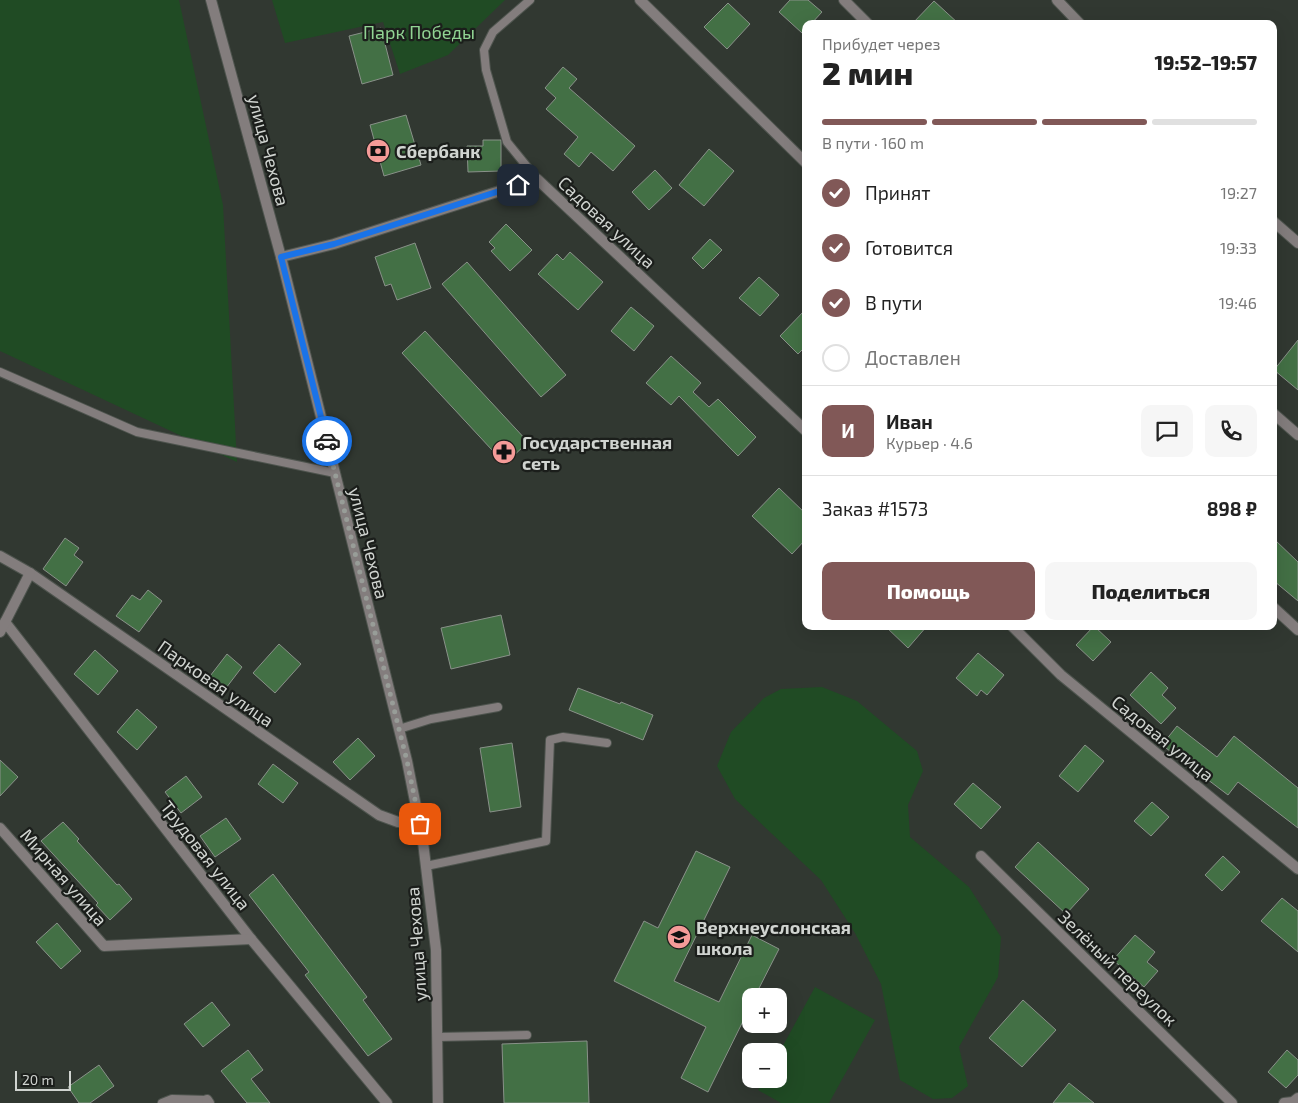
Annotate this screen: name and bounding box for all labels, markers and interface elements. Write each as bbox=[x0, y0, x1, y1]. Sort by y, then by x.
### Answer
park label: Парк Победы bbox=[363, 21, 475, 43]
text: Прибудет через bbox=[822, 34, 940, 53]
text: 19:52–19:57 bbox=[1154, 51, 1257, 74]
text: 2 мин bbox=[822, 53, 913, 91]
street label: улица Чехова bbox=[244, 92, 294, 208]
text: В пути · 160 m bbox=[822, 133, 924, 152]
bank icon: Сбербанк bbox=[365, 138, 391, 164]
place label: Сбербанк bbox=[396, 140, 480, 162]
pin bbox=[497, 164, 539, 206]
icon: home bbox=[504, 171, 532, 199]
street label: Садовая улица bbox=[554, 171, 660, 273]
icon: check bbox=[822, 179, 850, 207]
text: Принят bbox=[865, 181, 931, 204]
text: 19:27 bbox=[1221, 183, 1257, 202]
icon: check bbox=[822, 234, 850, 262]
text: Готовится bbox=[865, 236, 953, 259]
text: 19:33 bbox=[1220, 238, 1257, 257]
icon: check bbox=[822, 289, 850, 317]
text: В пути bbox=[865, 291, 923, 314]
text: 19:46 bbox=[1219, 293, 1257, 312]
text: Доставлен bbox=[865, 346, 961, 369]
button: chat bbox=[1141, 405, 1193, 457]
button: phone bbox=[1205, 405, 1257, 457]
text: Иван bbox=[886, 410, 933, 433]
courier bbox=[302, 416, 352, 466]
text: И bbox=[841, 419, 855, 442]
icon: car bbox=[313, 427, 341, 455]
place label: Государственная сеть bbox=[522, 431, 672, 474]
text: Курьер · 4.6 bbox=[886, 433, 973, 452]
pharmacy icon: Государственная сеть bbox=[491, 439, 517, 465]
street label: улица Чехова bbox=[344, 485, 394, 601]
text: Заказ #1573 bbox=[822, 497, 928, 520]
text: 898 ₽ bbox=[1207, 497, 1257, 520]
button: Помощь bbox=[822, 562, 1035, 620]
button: Поделиться bbox=[1045, 562, 1257, 620]
street label: Парковая улица bbox=[154, 635, 278, 731]
street label: Садовая улица bbox=[1108, 690, 1218, 786]
street label: Трудовая улица bbox=[156, 796, 256, 914]
pin bbox=[399, 803, 441, 845]
icon: bag bbox=[406, 810, 434, 838]
street label: Мирная улица bbox=[16, 824, 112, 930]
street label: улица Чехова bbox=[401, 886, 431, 1002]
street label: Зелёный переулок bbox=[1054, 906, 1182, 1031]
place label: Верхнеуслонская школа bbox=[696, 916, 851, 959]
school or university icon: Верхнеуслонская школа bbox=[666, 924, 692, 950]
map controls bbox=[742, 988, 787, 1088]
button: + bbox=[742, 988, 787, 1033]
button: − bbox=[742, 1043, 787, 1088]
scale bar bbox=[15, 1068, 71, 1091]
text: 20 m bbox=[22, 1071, 54, 1088]

